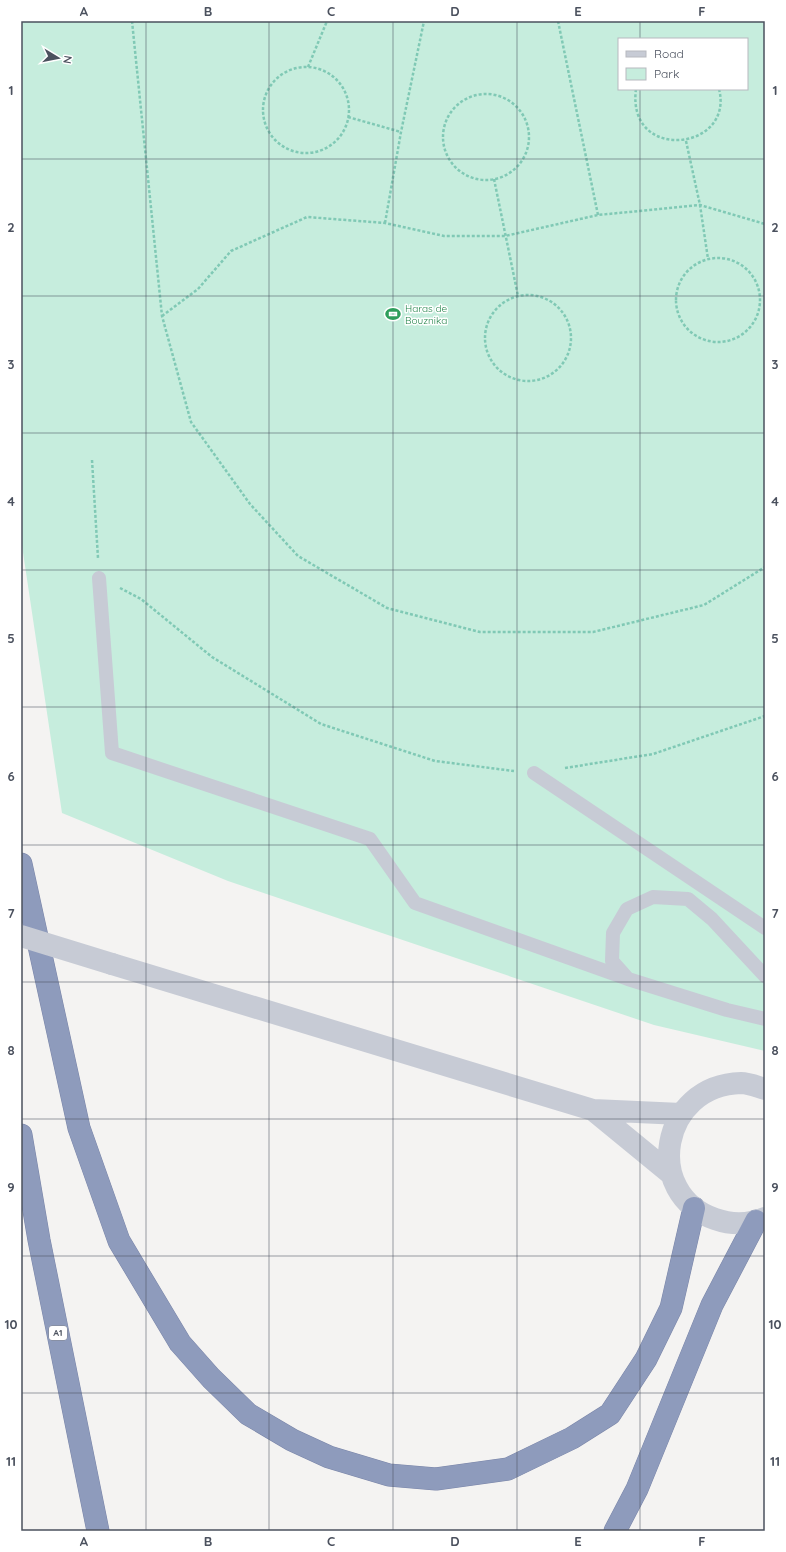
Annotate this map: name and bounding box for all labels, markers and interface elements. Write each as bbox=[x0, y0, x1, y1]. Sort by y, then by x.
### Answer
text: A bbox=[80, 3, 89, 19]
text: B bbox=[204, 3, 212, 19]
text: C bbox=[327, 3, 335, 19]
text: D bbox=[450, 3, 460, 19]
text: E bbox=[574, 3, 582, 19]
text: F bbox=[698, 3, 706, 19]
north arrow bbox=[38, 38, 78, 78]
legend bbox=[618, 38, 748, 90]
text: Road bbox=[654, 46, 684, 61]
text: N bbox=[60, 55, 75, 65]
text: Park bbox=[654, 66, 679, 81]
text: 1 bbox=[8, 82, 14, 98]
text: 1 bbox=[772, 82, 778, 98]
text: 2 bbox=[7, 219, 15, 235]
text: 2 bbox=[771, 219, 779, 235]
place label: Haras de Bouznika bbox=[405, 302, 448, 327]
sports icon: Haras de Bouznika bbox=[384, 305, 402, 323]
text: 3 bbox=[8, 356, 15, 372]
text: 3 bbox=[772, 356, 779, 372]
text: 4 bbox=[7, 493, 15, 509]
text: 4 bbox=[771, 493, 779, 509]
text: 5 bbox=[7, 630, 15, 646]
text: 5 bbox=[771, 630, 779, 646]
text: 6 bbox=[7, 768, 15, 784]
text: 6 bbox=[771, 768, 779, 784]
text: 7 bbox=[7, 905, 15, 921]
text: 7 bbox=[771, 905, 779, 921]
text: 8 bbox=[7, 1042, 15, 1058]
text: 8 bbox=[771, 1042, 779, 1058]
text: 9 bbox=[7, 1179, 15, 1195]
text: 9 bbox=[771, 1179, 779, 1195]
text: 10 bbox=[4, 1316, 18, 1332]
text: 10 bbox=[768, 1316, 782, 1332]
road number: A1 bbox=[49, 1326, 67, 1340]
text: 11 bbox=[6, 1453, 16, 1469]
text: 11 bbox=[770, 1453, 780, 1469]
text: A bbox=[80, 1533, 89, 1549]
text: B bbox=[204, 1533, 212, 1549]
text: C bbox=[327, 1533, 335, 1549]
text: D bbox=[450, 1533, 460, 1549]
text: E bbox=[574, 1533, 582, 1549]
text: F bbox=[698, 1533, 706, 1549]

